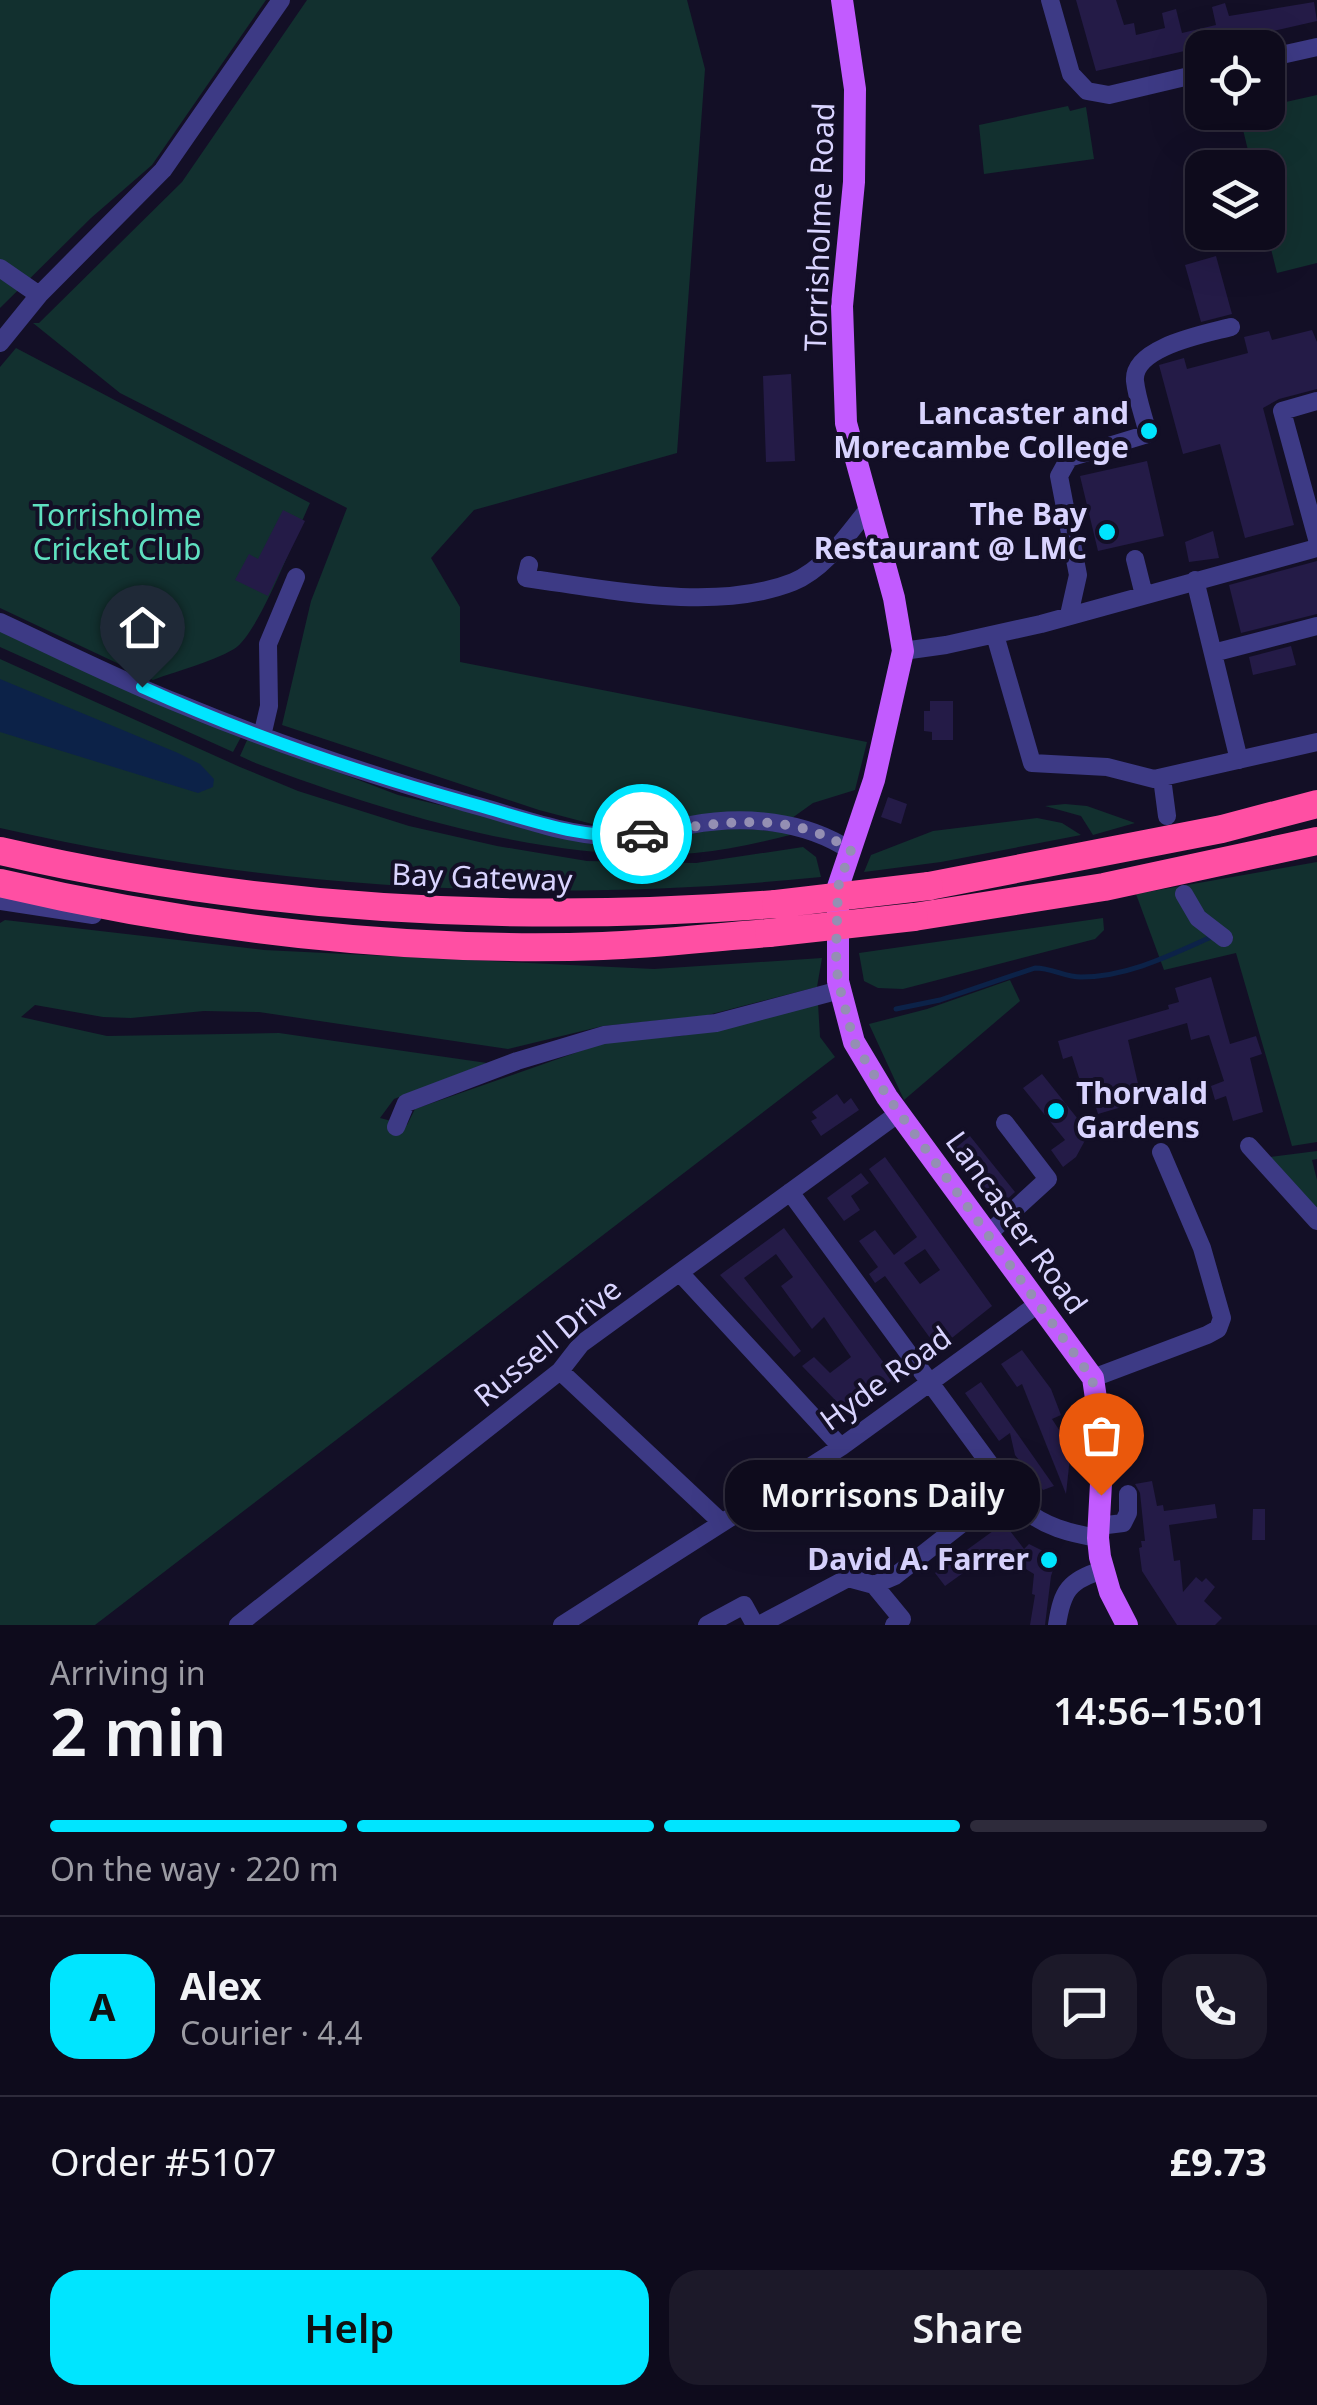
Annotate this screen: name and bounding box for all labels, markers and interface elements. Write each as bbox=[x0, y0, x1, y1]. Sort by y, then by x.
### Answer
map controls bbox=[1185, 30, 1285, 250]
button: locate bbox=[1185, 30, 1285, 130]
street label: Torrisholme Road bbox=[794, 102, 843, 352]
button: layers bbox=[1185, 150, 1285, 250]
place label: Lancaster and Morecambe College bbox=[833, 392, 1129, 467]
marker: Lancaster and Morecambe College bbox=[1138, 420, 1160, 442]
place label: The Bay Restaurant @ LMC bbox=[814, 493, 1088, 568]
park label: Torrisholme Cricket Club bbox=[32, 494, 202, 569]
marker: The Bay Restaurant @ LMC bbox=[1096, 521, 1118, 543]
pin bbox=[100, 585, 185, 688]
icon: home bbox=[115, 600, 170, 655]
courier bbox=[592, 784, 692, 884]
icon: car bbox=[615, 807, 670, 862]
street label: Bay Gateway bbox=[391, 853, 574, 900]
place label: Thorvald Gardens bbox=[1076, 1072, 1208, 1147]
marker: Thorvald Gardens bbox=[1045, 1100, 1067, 1122]
street label: Lancaster Road bbox=[937, 1122, 1097, 1322]
street label: Russell Drive bbox=[465, 1268, 629, 1416]
street label: Hyde Road bbox=[811, 1316, 959, 1439]
pin bbox=[1059, 1393, 1144, 1496]
icon: bag bbox=[1074, 1408, 1129, 1463]
callout: Morrisons Daily bbox=[726, 1460, 1041, 1530]
text: Morrisons Daily bbox=[760, 1473, 1005, 1516]
place label: David A. Farrer bbox=[807, 1538, 1030, 1579]
marker: David A. Farrer bbox=[1038, 1549, 1060, 1571]
text: Arriving in bbox=[50, 1651, 205, 1694]
text: 14:56–15:01 bbox=[1053, 1684, 1267, 1736]
text: 2 min bbox=[50, 1687, 226, 1775]
text: On the way · 220 m bbox=[50, 1847, 339, 1890]
button: chat bbox=[1032, 1954, 1137, 2059]
button: phone bbox=[1162, 1954, 1267, 2059]
text: Alex bbox=[180, 1959, 262, 2011]
text: A bbox=[89, 1980, 116, 2032]
text: Courier · 4.4 bbox=[180, 2011, 363, 2054]
text: Order #5107 bbox=[50, 2135, 276, 2187]
text: £9.73 bbox=[1169, 2135, 1267, 2187]
button: Help bbox=[50, 2270, 649, 2385]
button: Share bbox=[669, 2270, 1267, 2385]

